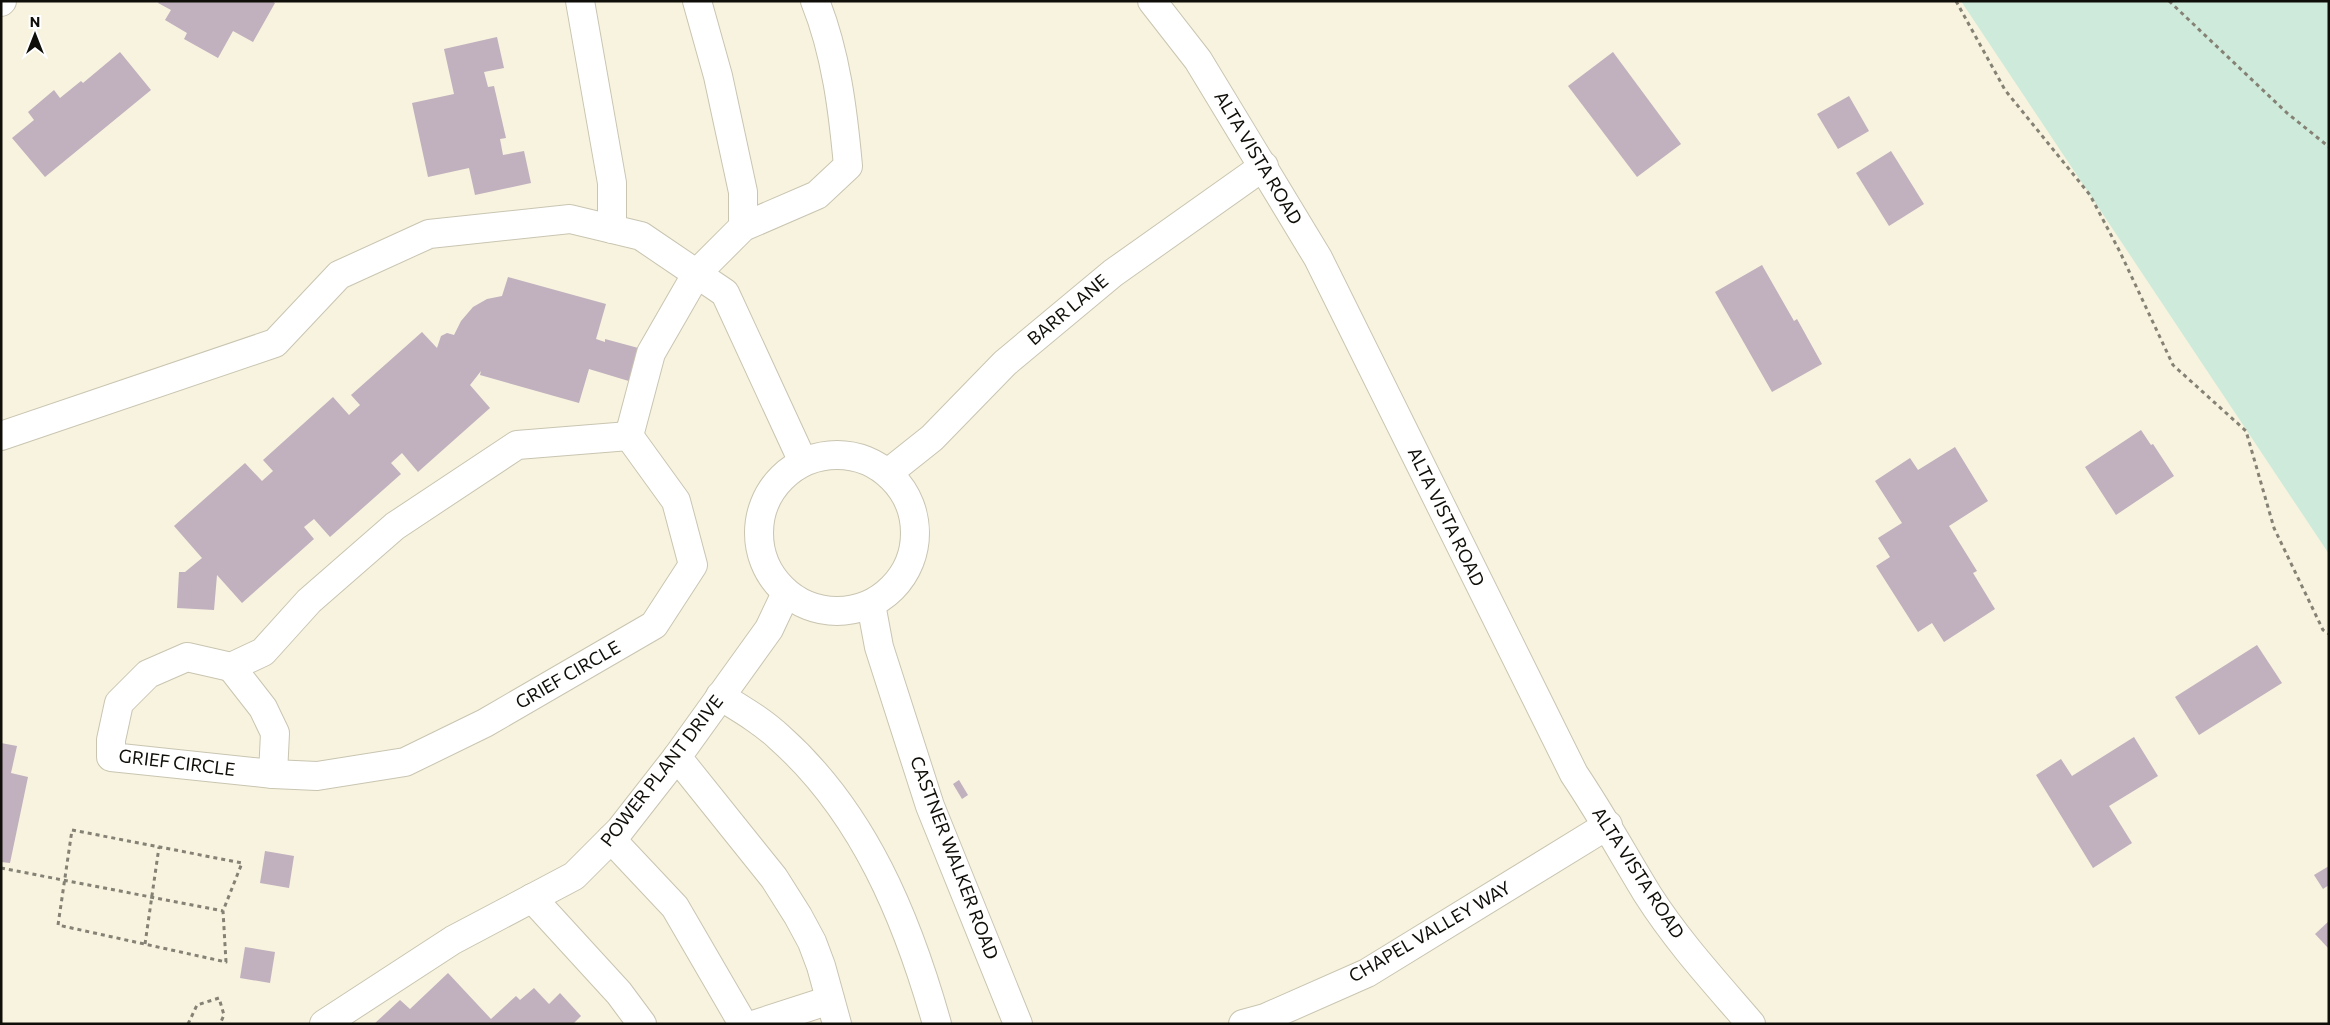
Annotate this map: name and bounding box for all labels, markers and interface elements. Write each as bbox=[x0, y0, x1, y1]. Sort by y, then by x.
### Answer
north arrow bbox=[10, 10, 60, 60]
text: N bbox=[30, 13, 40, 30]
street label: ALTA VISTA ROAD bbox=[1210, 87, 1307, 228]
street label: BARR LANE bbox=[1023, 269, 1112, 349]
street label: ALTA VISTA ROAD bbox=[1404, 443, 1490, 590]
street label: GRIEF CIRCLE bbox=[511, 635, 624, 713]
street label: POWER PLANT DRIVE bbox=[595, 690, 727, 850]
street label: GRIEF CIRCLE bbox=[118, 744, 237, 780]
street label: CASTNER WALKER ROAD bbox=[906, 753, 1004, 962]
street label: ALTA VISTA ROAD bbox=[1588, 803, 1689, 942]
street label: CHAPEL VALLEY WAY bbox=[1345, 876, 1515, 987]

